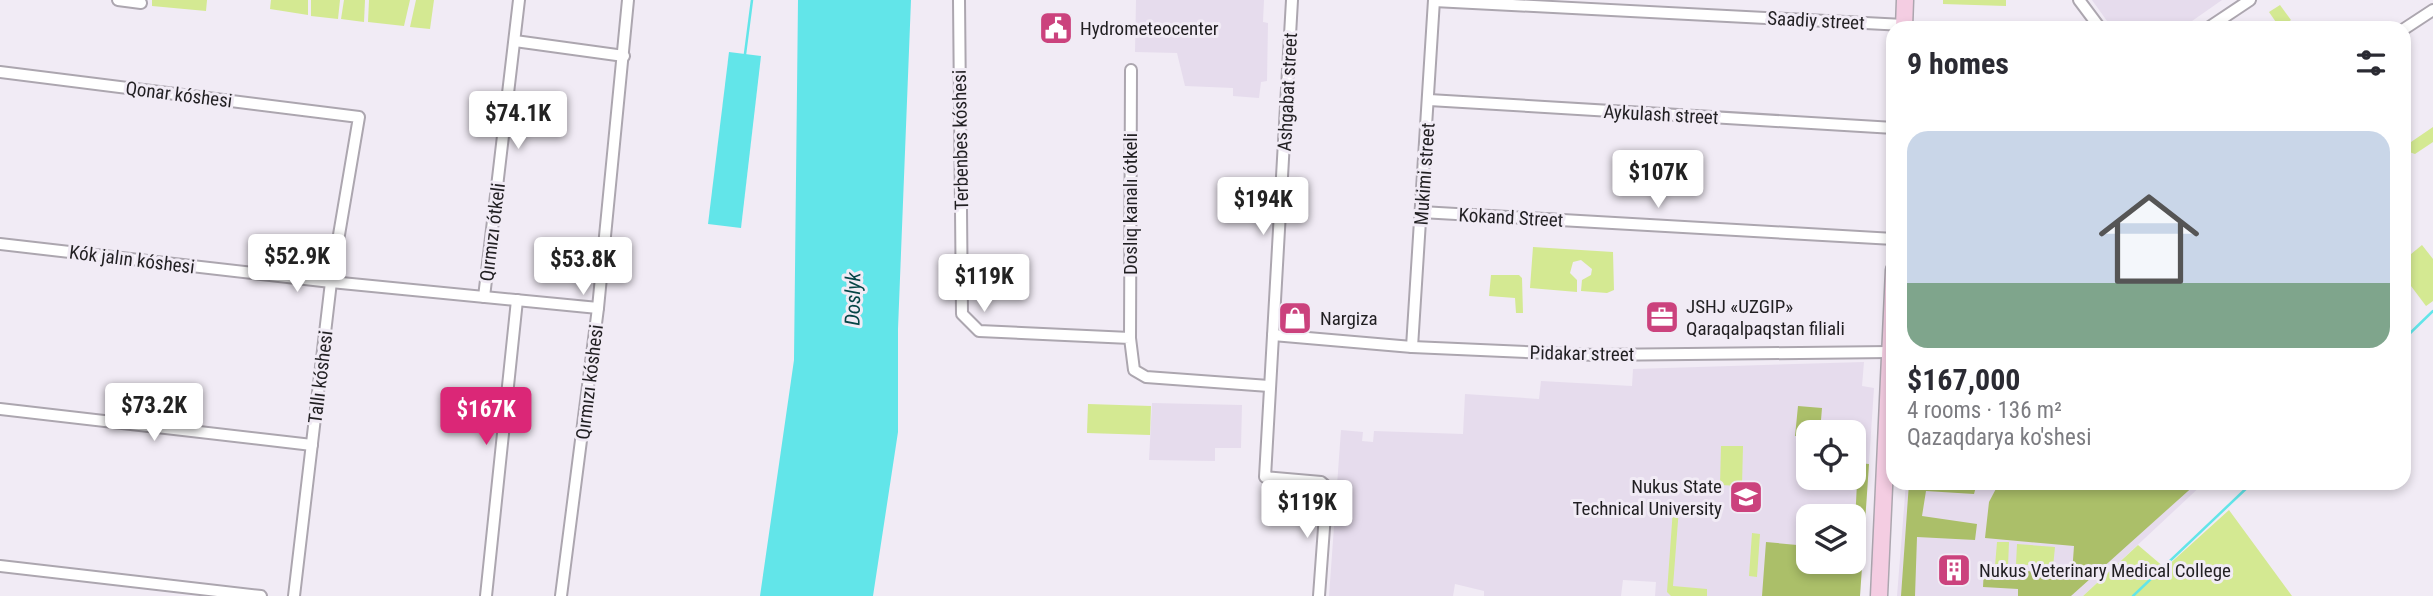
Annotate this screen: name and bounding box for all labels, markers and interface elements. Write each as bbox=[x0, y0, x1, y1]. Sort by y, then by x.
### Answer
street label: Saadiy street bbox=[1767, 6, 1865, 35]
public building icon: Hydrometeocenter bbox=[1037, 9, 1075, 47]
place label: Hydrometeocenter bbox=[1080, 17, 1219, 40]
street label: Ashgabat street bbox=[1273, 32, 1302, 152]
icon: filters bbox=[2352, 44, 2390, 82]
text: 9 homes bbox=[1907, 46, 2009, 81]
street label: Terbenbes kóshesi bbox=[948, 70, 973, 210]
street label: Qonar kóshesi bbox=[124, 77, 234, 112]
pin: $74.1K bbox=[461, 92, 575, 151]
text: $74.1K bbox=[485, 100, 551, 127]
street label: Aykulash street bbox=[1603, 100, 1719, 129]
street label: Mukimi street bbox=[1409, 122, 1440, 226]
street label: Doslıq kanalı ótkeli bbox=[1119, 133, 1142, 275]
pin: $107K bbox=[1609, 150, 1707, 210]
text: $107K bbox=[1628, 159, 1688, 186]
icon: home bbox=[2086, 176, 2212, 302]
pin: $194K bbox=[1214, 177, 1312, 237]
street label: Qırmızı ótkeli bbox=[475, 182, 510, 282]
text: $194K bbox=[1233, 186, 1293, 213]
street label: Kokand Street bbox=[1458, 203, 1564, 232]
pin: $52.9K bbox=[240, 234, 354, 294]
pin: $53.8K bbox=[526, 238, 640, 297]
street label: Kók jalın kóshesi bbox=[68, 240, 196, 279]
text: $52.9K bbox=[264, 243, 330, 270]
text: $53.8K bbox=[550, 246, 616, 273]
pin: $119K bbox=[935, 254, 1033, 314]
text: $119K bbox=[954, 263, 1014, 290]
water label: Doslyk bbox=[841, 271, 865, 326]
place label: JSHJ «UZGIP» Qaraqalpaqstan filiali bbox=[1686, 295, 1845, 340]
office icon: JSHJ «UZGIP» Qaraqalpaqstan filiali bbox=[1643, 298, 1681, 336]
shop icon: Nargiza bbox=[1276, 299, 1314, 337]
place label: Nargiza bbox=[1320, 307, 1378, 330]
street label: Qırmızı kóshesi bbox=[571, 323, 608, 441]
street label: Tallı kóshesi bbox=[303, 329, 338, 425]
street label: Pidakar street bbox=[1530, 341, 1634, 366]
text: $167,000 bbox=[1907, 362, 2020, 397]
pin: $73.2K bbox=[97, 384, 211, 443]
pin: $167K bbox=[437, 388, 535, 447]
text: $73.2K bbox=[121, 392, 187, 419]
text: $167K bbox=[456, 396, 516, 423]
text: 4 rooms · 136 m² bbox=[1907, 397, 2062, 424]
map controls bbox=[1796, 420, 1866, 574]
button: locate bbox=[1796, 420, 1866, 490]
text: Qazaqdarya ko'shesi bbox=[1907, 424, 2091, 451]
place label: Nukus State Technical University bbox=[1573, 475, 1722, 520]
school or university icon: Nukus State Technical University bbox=[1727, 478, 1765, 516]
pin: $119K bbox=[1258, 480, 1356, 540]
text: $119K bbox=[1277, 489, 1337, 516]
button: layers bbox=[1796, 504, 1866, 574]
building icon: Nukus Veterinary Medical College bbox=[1935, 551, 1973, 589]
place label: Nukus Veterinary Medical College bbox=[1979, 559, 2231, 582]

